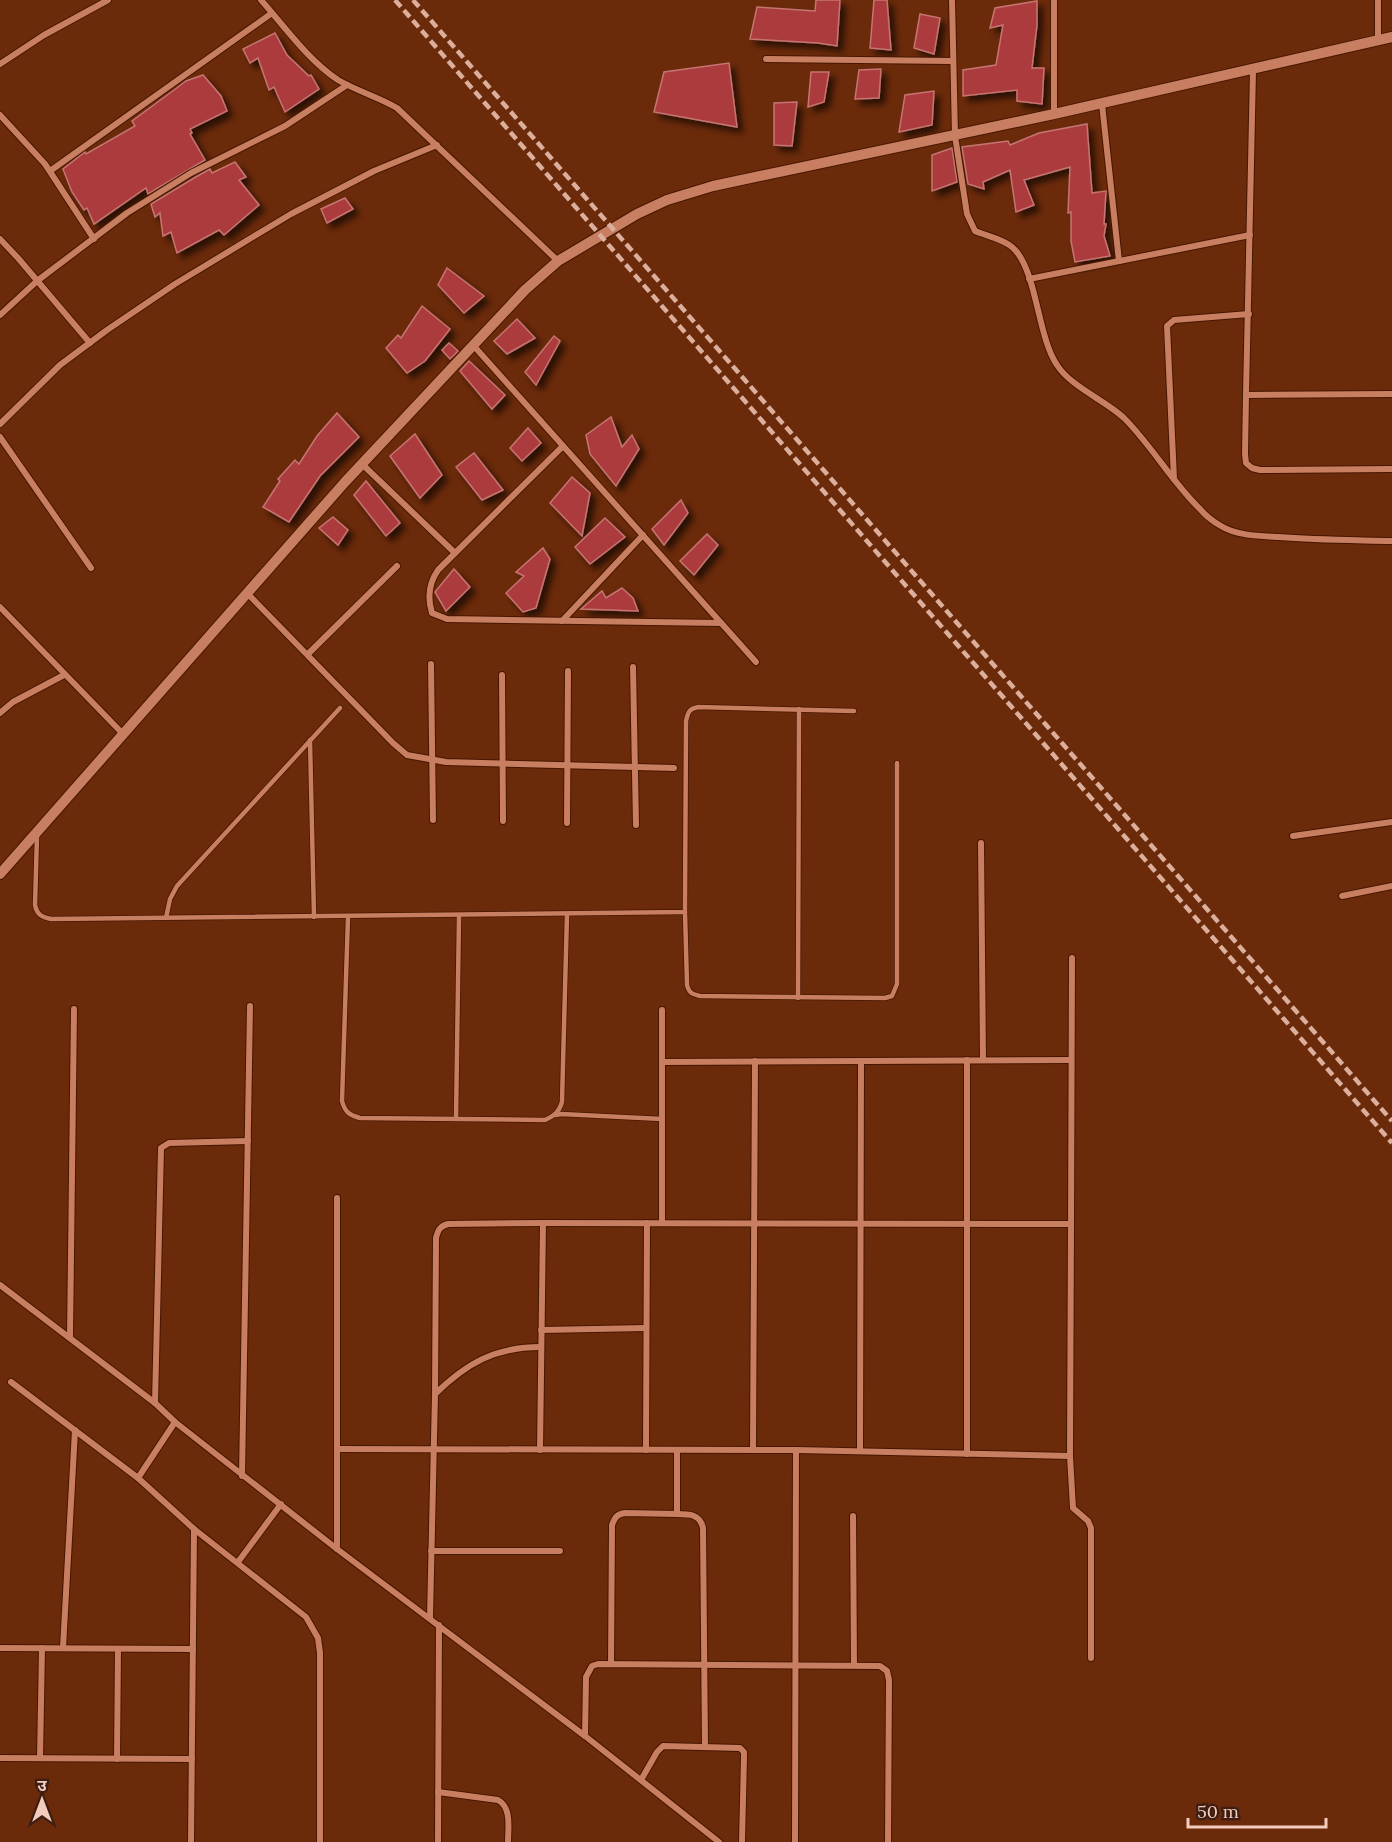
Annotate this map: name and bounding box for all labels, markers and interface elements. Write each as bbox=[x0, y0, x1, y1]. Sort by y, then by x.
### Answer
north arrow bbox=[12, 1770, 72, 1830]
text: उ bbox=[37, 1775, 47, 1795]
scale bar bbox=[1188, 1791, 1326, 1829]
text: 50 m bbox=[1197, 1800, 1239, 1823]

